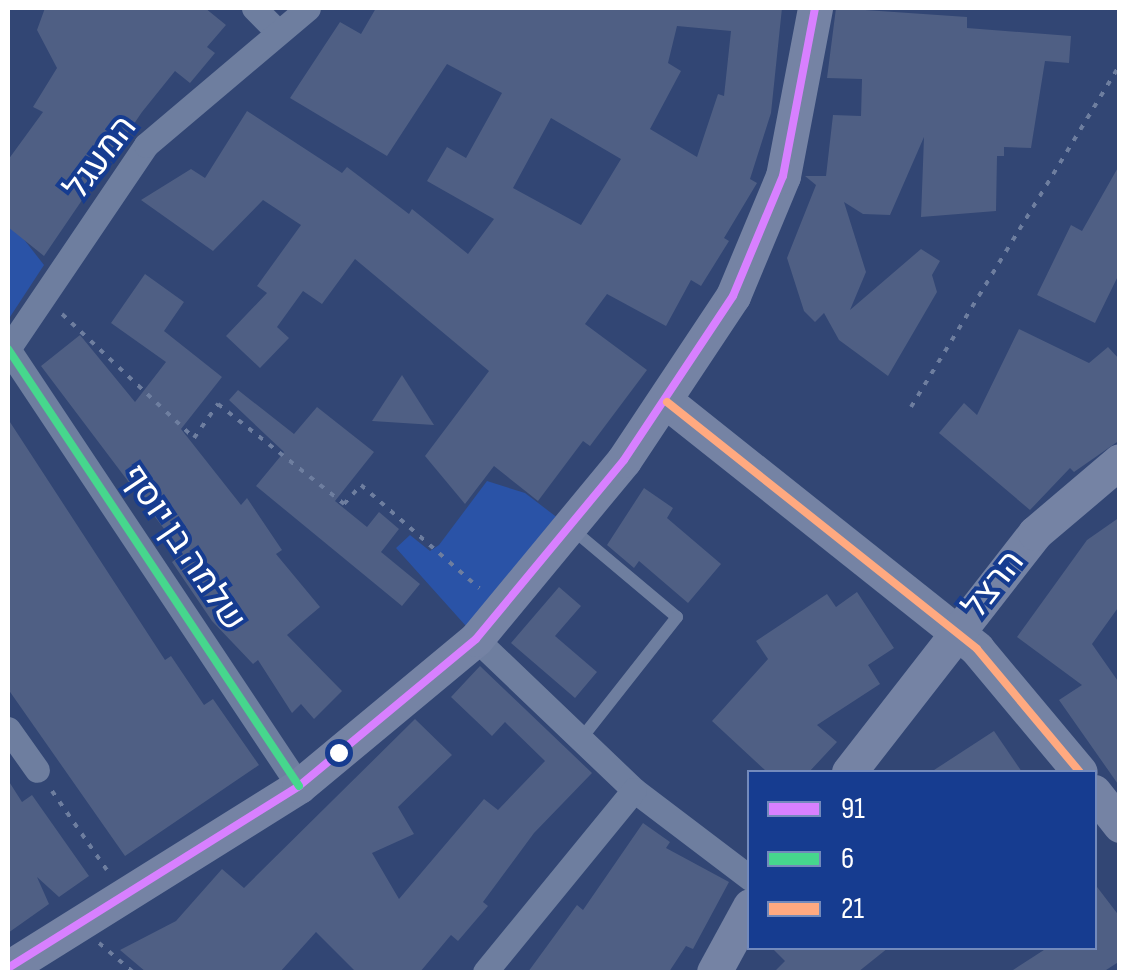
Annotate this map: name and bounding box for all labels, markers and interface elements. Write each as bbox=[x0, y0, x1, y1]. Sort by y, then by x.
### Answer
street label: המעגל bbox=[56, 108, 146, 208]
street label: שלמה בן יוסף bbox=[112, 457, 254, 639]
street label: הרצל bbox=[954, 543, 1034, 627]
unlabelled marker bbox=[329, 743, 349, 763]
legend bbox=[747, 770, 1097, 950]
text: 91 bbox=[841, 791, 865, 827]
text: 6 bbox=[841, 841, 854, 877]
text: 21 bbox=[841, 891, 864, 927]

